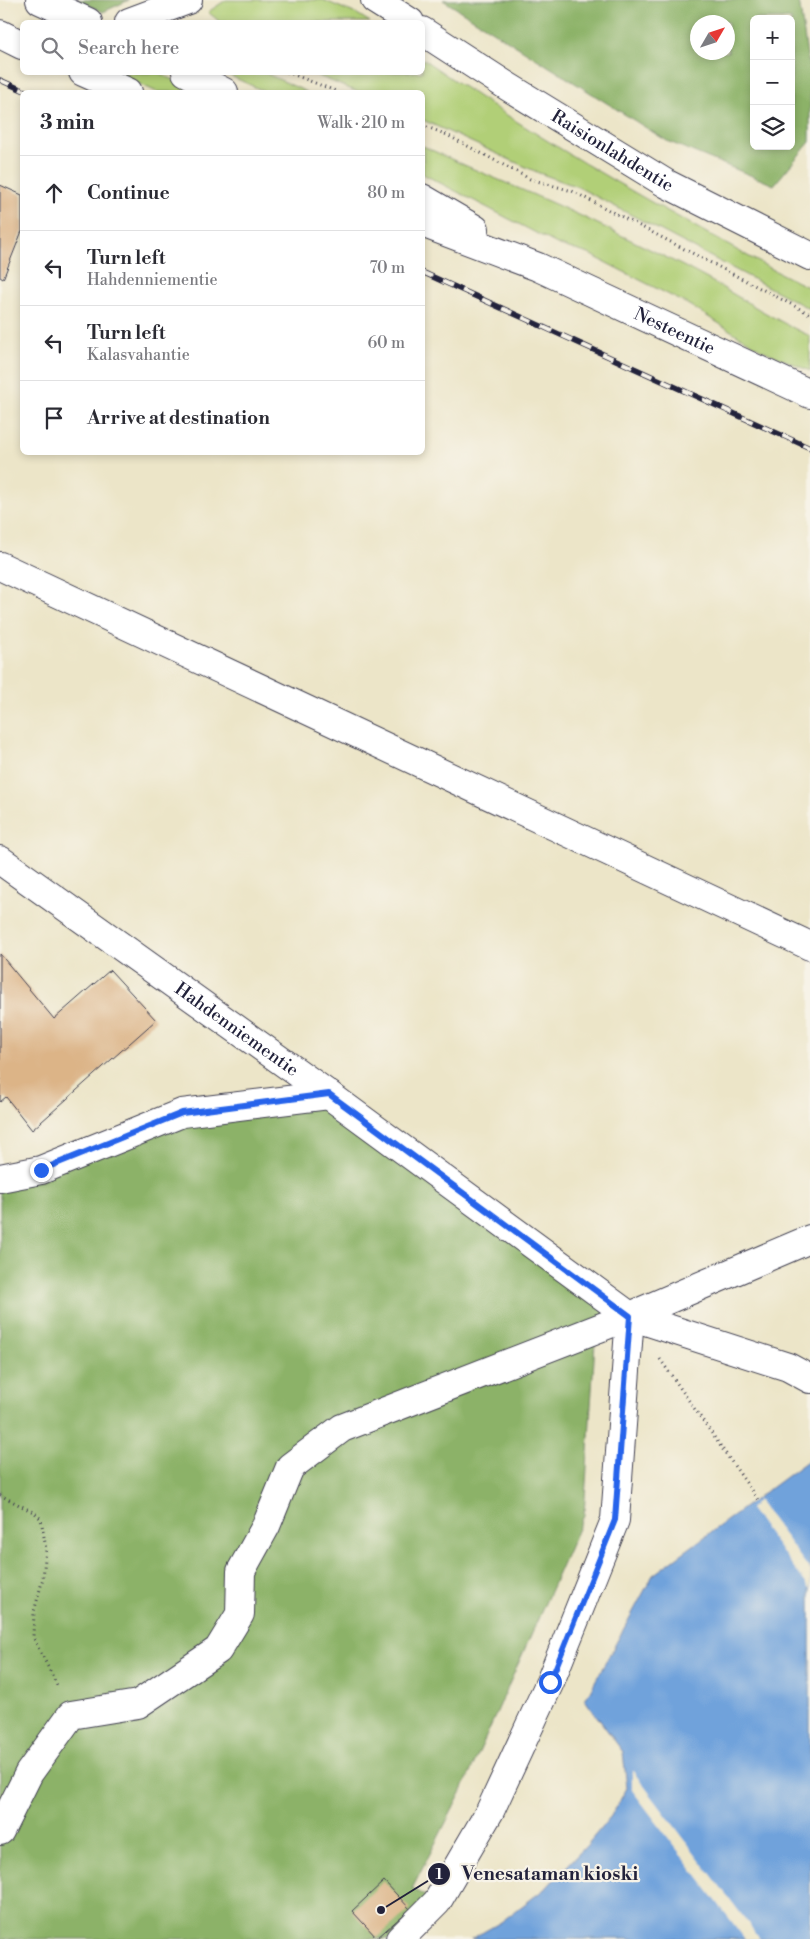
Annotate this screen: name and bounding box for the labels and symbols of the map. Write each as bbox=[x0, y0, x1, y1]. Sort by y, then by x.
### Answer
north arrow bbox=[690, 15, 735, 60]
street label: Raisionlahdentie bbox=[547, 104, 677, 197]
street label: Nesteentie bbox=[631, 302, 719, 360]
street label: Hahdenniementie bbox=[170, 977, 303, 1081]
route end bbox=[30, 1159, 53, 1182]
route start bbox=[539, 1671, 562, 1694]
callout: Venesataman kioski bbox=[426, 1857, 648, 1891]
text: Venesataman kioski bbox=[461, 1862, 638, 1886]
text: 1 bbox=[435, 1865, 443, 1884]

